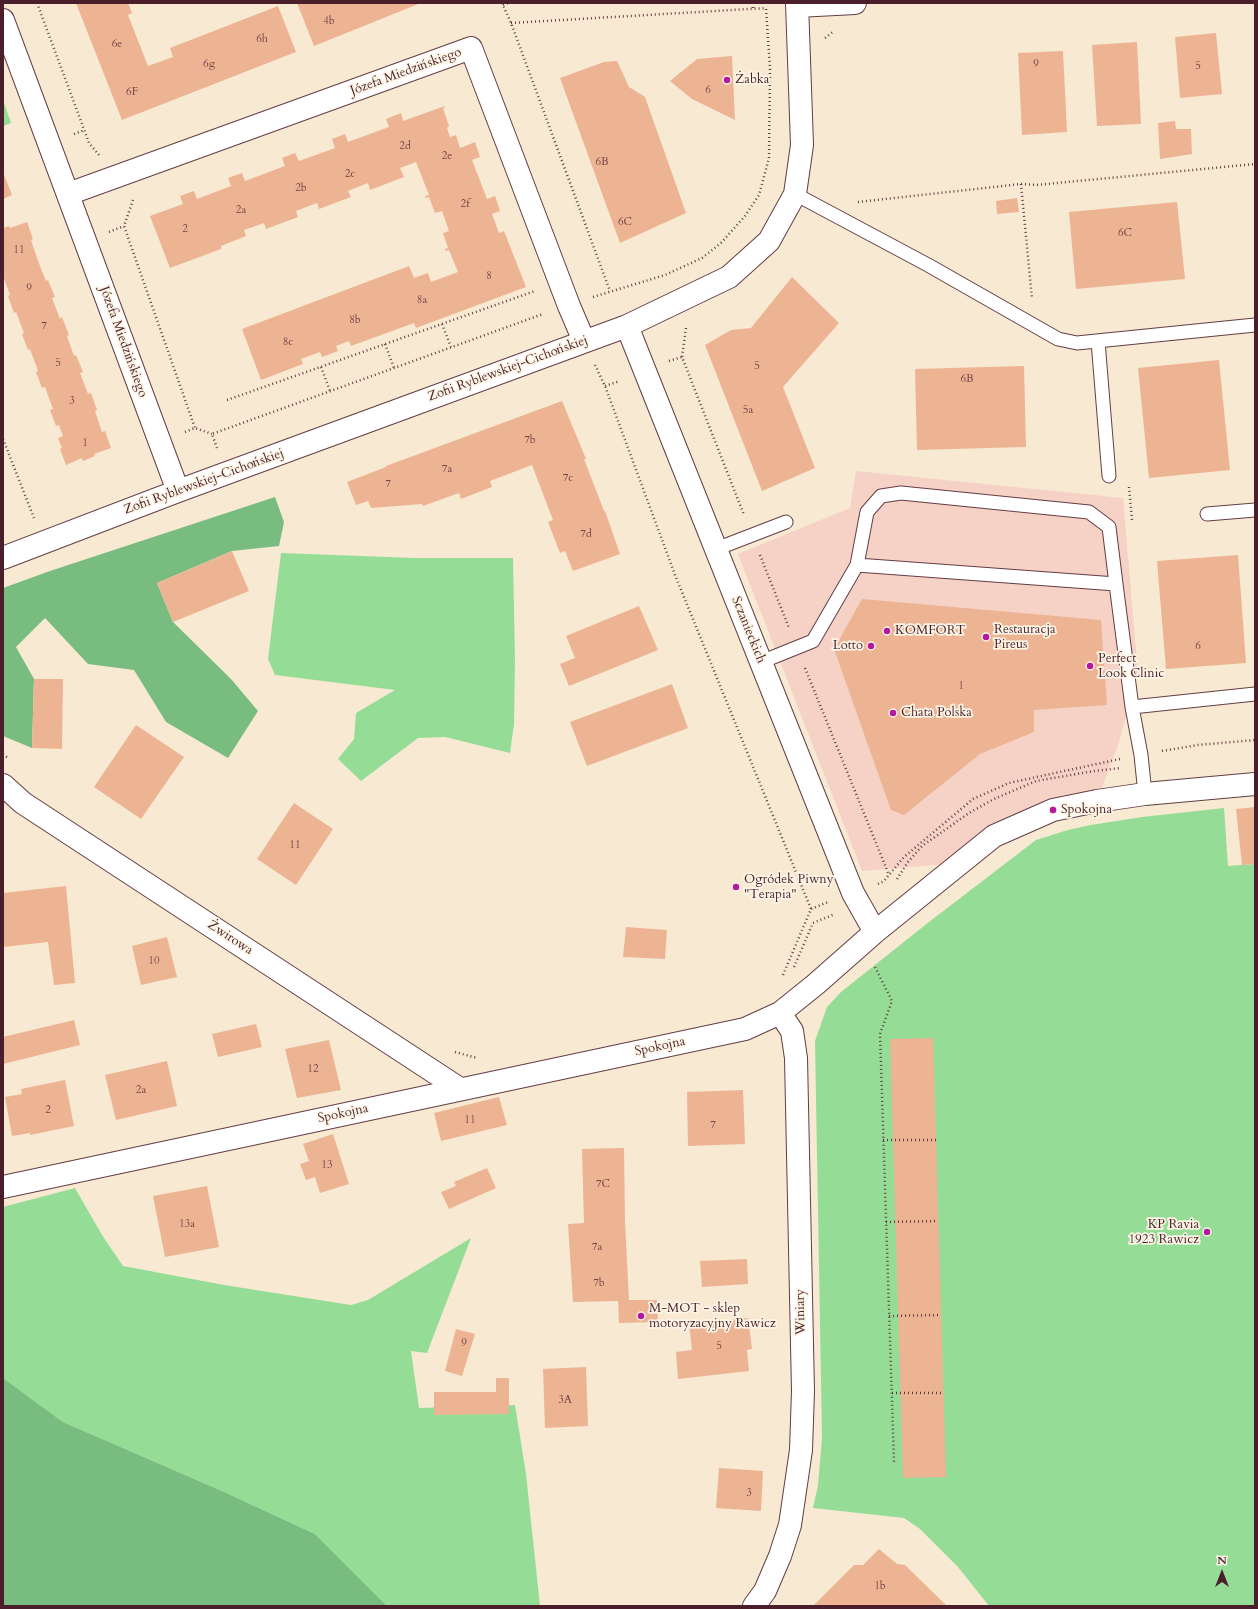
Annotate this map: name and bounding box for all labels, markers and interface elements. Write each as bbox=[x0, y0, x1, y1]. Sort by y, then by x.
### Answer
house number: 4b bbox=[323, 14, 335, 28]
house number: 6h bbox=[256, 32, 268, 46]
house number: 6e bbox=[112, 37, 122, 51]
street label: Józefa Miedzińskiego bbox=[348, 45, 464, 99]
house number: 6g bbox=[203, 57, 215, 71]
house number: 9 bbox=[1033, 57, 1039, 71]
house number: 5 bbox=[1195, 59, 1201, 73]
place label: Żabka bbox=[735, 72, 769, 88]
marker: Żabka bbox=[722, 75, 732, 85]
house number: 6 bbox=[705, 83, 711, 97]
house number: 6F bbox=[126, 85, 138, 99]
house number: 2d bbox=[399, 139, 411, 153]
house number: 2e bbox=[442, 149, 452, 163]
house number: 6B bbox=[595, 155, 609, 169]
house number: 2c bbox=[345, 167, 355, 181]
house number: 2b bbox=[295, 181, 307, 195]
house number: 2f bbox=[461, 197, 469, 211]
house number: 2a bbox=[236, 203, 246, 217]
house number: 6C bbox=[618, 215, 632, 229]
house number: 2 bbox=[182, 222, 188, 236]
house number: 6C bbox=[1118, 226, 1132, 240]
house number: 11 bbox=[13, 243, 25, 257]
house number: 8 bbox=[486, 269, 492, 283]
house number: 9 bbox=[26, 281, 32, 295]
street label: Józefa Miedzińskiego bbox=[96, 284, 150, 400]
house number: 8a bbox=[417, 293, 427, 307]
house number: 8b bbox=[349, 313, 361, 327]
house number: 7 bbox=[41, 319, 47, 333]
street label: Zofii Ryblewskiej-Cichońskiej bbox=[426, 333, 590, 405]
house number: 8c bbox=[283, 335, 293, 349]
house number: 5 bbox=[55, 356, 61, 370]
house number: 5 bbox=[754, 359, 760, 373]
house number: 6B bbox=[960, 372, 974, 386]
house number: 3 bbox=[69, 394, 75, 408]
house number: 5a bbox=[743, 403, 753, 417]
house number: 7b bbox=[524, 433, 536, 447]
house number: 1 bbox=[82, 436, 88, 450]
street label: Zofii Ryblewskiej-Cichońskiej bbox=[122, 446, 286, 518]
house number: 7a bbox=[442, 462, 452, 476]
house number: 7c bbox=[563, 471, 573, 485]
house number: 7 bbox=[385, 477, 391, 491]
house number: 7d bbox=[580, 527, 592, 541]
street label: Sczanieckich bbox=[728, 594, 768, 666]
place label: Restauracja Pireus bbox=[994, 622, 1056, 653]
place label: KOMFORT bbox=[895, 623, 965, 639]
marker: KOMFORT bbox=[882, 626, 892, 636]
marker: Restauracja Pireus bbox=[981, 632, 991, 642]
place label: Lotto bbox=[833, 638, 863, 654]
house number: 6 bbox=[1195, 639, 1201, 653]
marker: Lotto bbox=[866, 641, 876, 651]
place label: Perfect Look Clinic bbox=[1098, 651, 1164, 682]
marker: Perfect Look Clinic bbox=[1085, 661, 1095, 671]
house number: 1 bbox=[958, 679, 964, 693]
place label: Chata Polska bbox=[901, 705, 972, 721]
marker: Chata Polska bbox=[888, 708, 898, 718]
place label: Spokojna bbox=[1061, 802, 1112, 818]
marker: Spokojna bbox=[1048, 805, 1058, 815]
house number: 11 bbox=[289, 838, 301, 852]
place label: Ogródek Piwny "Terapia" bbox=[744, 872, 834, 903]
marker: Ogródek Piwny "Terapia" bbox=[731, 882, 741, 892]
street label: Żwirowa bbox=[204, 918, 256, 958]
house number: 10 bbox=[148, 954, 160, 968]
street label: Spokojna bbox=[633, 1034, 687, 1060]
house number: 12 bbox=[307, 1062, 319, 1076]
house number: 2a bbox=[136, 1083, 146, 1097]
street label: Spokojna bbox=[316, 1101, 370, 1127]
house number: 2 bbox=[45, 1103, 51, 1117]
house number: 11 bbox=[464, 1113, 476, 1127]
house number: 7 bbox=[710, 1118, 716, 1132]
house number: 13 bbox=[321, 1158, 333, 1172]
house number: 7C bbox=[596, 1177, 610, 1191]
house number: 13a bbox=[179, 1217, 195, 1231]
place label: KP Ravia 1923 Rawicz bbox=[1128, 1217, 1199, 1248]
marker: KP Ravia 1923 Rawicz bbox=[1202, 1227, 1212, 1237]
house number: 7a bbox=[592, 1240, 602, 1254]
house number: 7b bbox=[593, 1276, 605, 1290]
street label: Winiary bbox=[793, 1289, 809, 1335]
place label: M-MOT - sklep motoryzacyjny Rawicz bbox=[649, 1301, 776, 1332]
marker: M-MOT - sklep motoryzacyjny Rawicz bbox=[636, 1311, 646, 1321]
house number: 9 bbox=[461, 1336, 467, 1350]
house number: 5 bbox=[716, 1339, 722, 1353]
house number: 3A bbox=[558, 1393, 572, 1407]
house number: 3 bbox=[746, 1486, 752, 1500]
north arrow bbox=[1202, 1553, 1242, 1593]
text: N bbox=[1217, 1553, 1227, 1568]
house number: 1b bbox=[874, 1579, 886, 1593]

